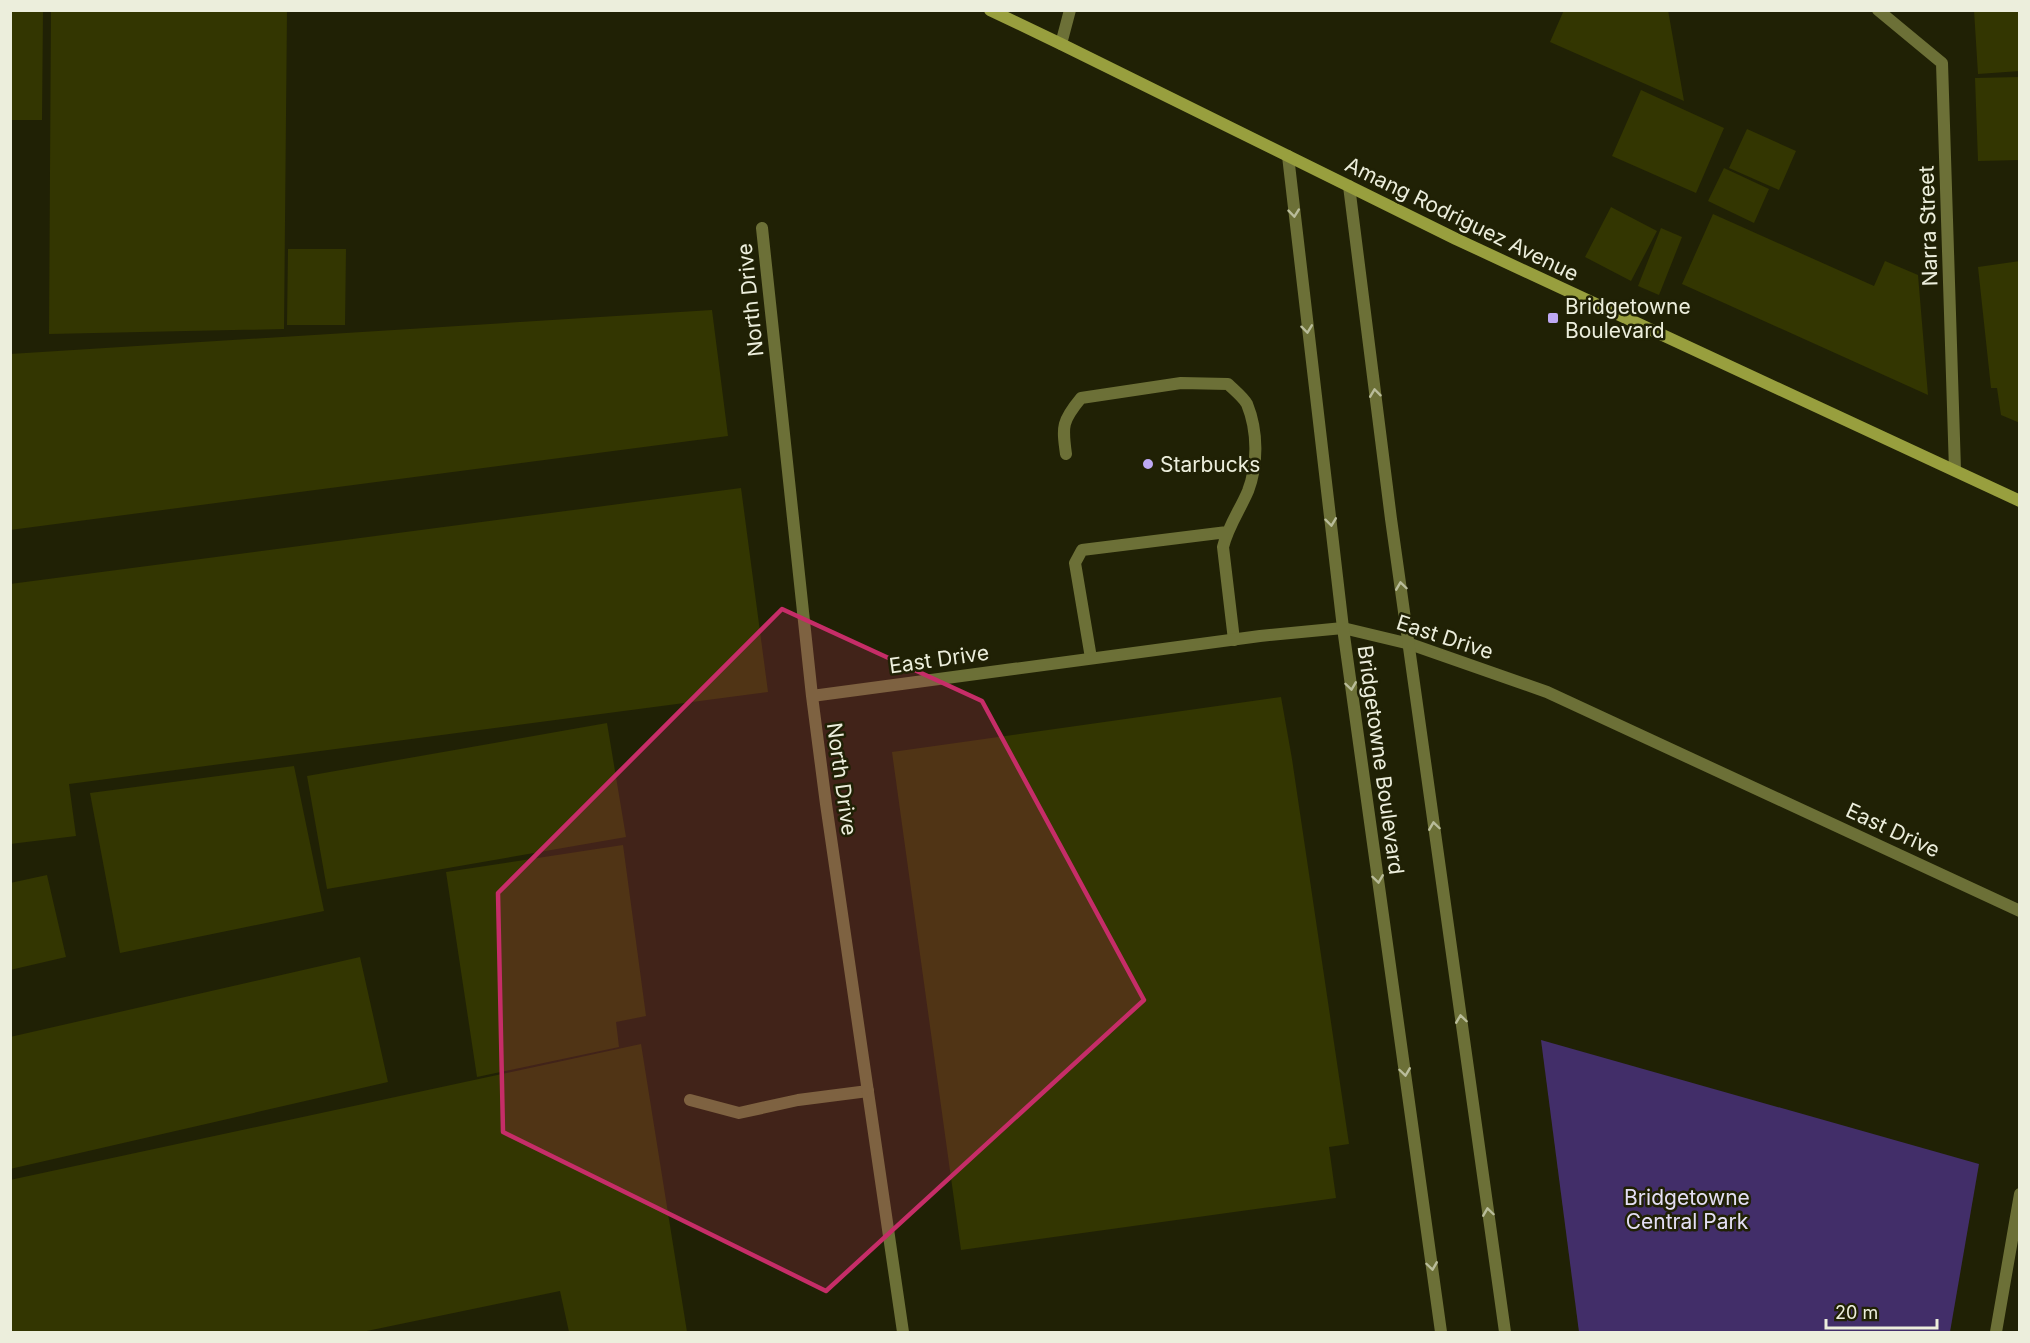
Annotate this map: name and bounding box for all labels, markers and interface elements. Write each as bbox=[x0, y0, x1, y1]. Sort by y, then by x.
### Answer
street label: Amang Rodriguez Avenue bbox=[1341, 152, 1583, 286]
street label: Narra Street bbox=[1913, 165, 1943, 287]
one-way arrow bbox=[1287, 209, 1300, 218]
street label: North Drive bbox=[732, 242, 768, 358]
place label: Bridgetowne Boulevard bbox=[1565, 294, 1691, 343]
marker: Bridgetowne Boulevard bbox=[1546, 311, 1560, 325]
one-way arrow bbox=[1301, 324, 1313, 333]
one-way arrow bbox=[1369, 388, 1382, 398]
place label: Starbucks bbox=[1160, 452, 1260, 477]
marker: Starbucks bbox=[1141, 457, 1155, 471]
one-way arrow bbox=[1324, 518, 1337, 527]
one-way arrow bbox=[1396, 582, 1408, 591]
street label: East Drive bbox=[1393, 610, 1497, 664]
street label: East Drive bbox=[888, 640, 990, 678]
street label: Bridgetowne Boulevard bbox=[1353, 644, 1409, 876]
one-way arrow bbox=[1345, 682, 1357, 691]
street label: North Drive bbox=[822, 721, 862, 837]
street label: East Drive bbox=[1842, 797, 1944, 863]
one-way arrow bbox=[1428, 821, 1440, 831]
one-way arrow bbox=[1372, 875, 1384, 884]
one-way arrow bbox=[1455, 1014, 1467, 1024]
one-way arrow bbox=[1399, 1068, 1411, 1077]
park label: Bridgetowne Central Park bbox=[1624, 1185, 1750, 1234]
one-way arrow bbox=[1482, 1208, 1494, 1217]
one-way arrow bbox=[1426, 1261, 1438, 1270]
scale bar bbox=[1826, 1292, 1937, 1330]
text: 20 m bbox=[1835, 1302, 1878, 1323]

